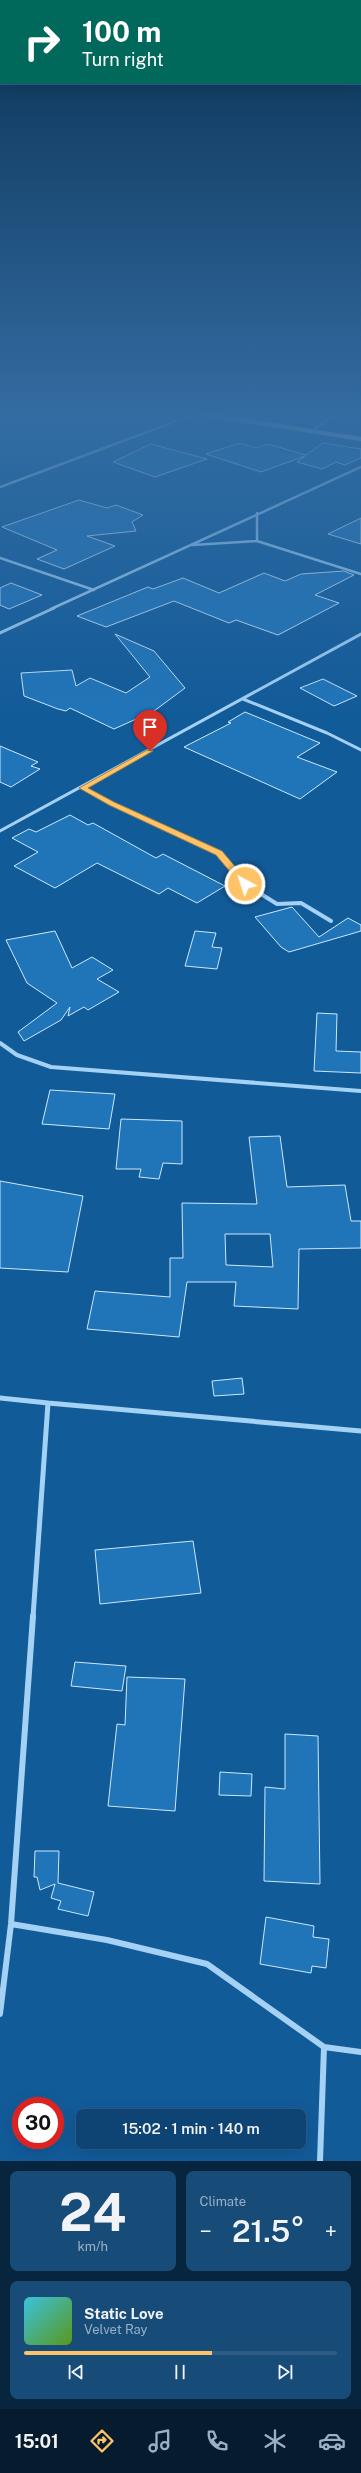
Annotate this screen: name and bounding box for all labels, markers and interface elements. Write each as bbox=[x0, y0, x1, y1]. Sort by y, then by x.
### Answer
text: 100 m bbox=[82, 15, 161, 48]
icon: right bbox=[16, 16, 68, 68]
text: Turn right bbox=[82, 49, 164, 70]
pin bbox=[133, 710, 167, 751]
icon: arrive bbox=[139, 716, 161, 738]
position arrow bbox=[224, 863, 266, 905]
speed limit sign: 30 bbox=[12, 2097, 64, 2149]
text: 15:02 · 1 min · 140 m bbox=[122, 2120, 260, 2137]
text: 24 bbox=[59, 2182, 126, 2243]
text: Climate bbox=[200, 2194, 246, 2209]
text: 21.5° bbox=[232, 2213, 304, 2249]
text: − bbox=[200, 2218, 212, 2244]
text: + bbox=[325, 2218, 337, 2244]
text: km/h bbox=[77, 2239, 108, 2254]
text: Static Love bbox=[84, 2305, 164, 2322]
text: Velvet Ray bbox=[84, 2322, 148, 2337]
icon: previous bbox=[65, 2361, 87, 2383]
icon: pause bbox=[169, 2361, 191, 2383]
icon: next bbox=[274, 2361, 296, 2383]
icon: directions bbox=[88, 2427, 116, 2455]
icon: music bbox=[146, 2427, 174, 2455]
icon: phone bbox=[203, 2427, 231, 2455]
icon: climate bbox=[261, 2427, 289, 2455]
icon: car bbox=[318, 2427, 346, 2455]
text: 15:01 bbox=[15, 2431, 59, 2452]

